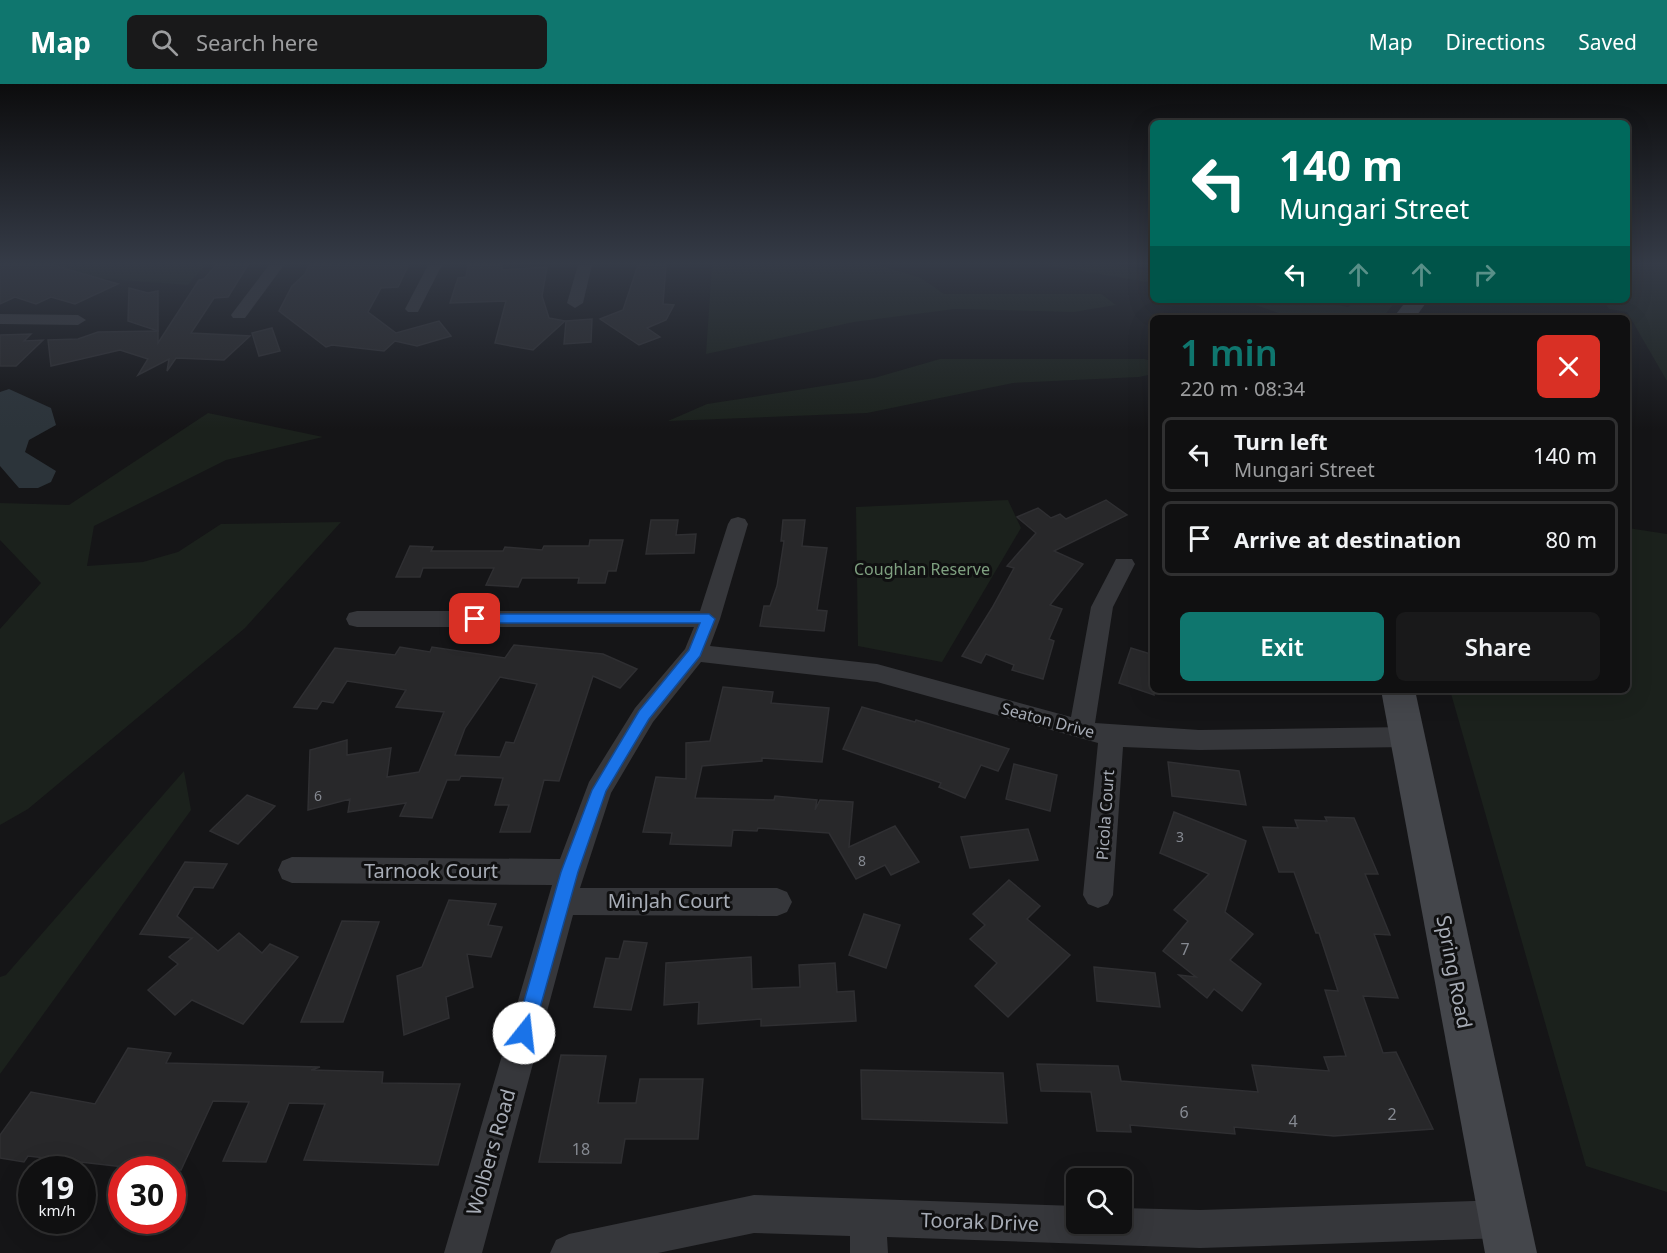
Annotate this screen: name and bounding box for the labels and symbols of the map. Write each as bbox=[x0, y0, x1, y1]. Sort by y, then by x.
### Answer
park label: Coughlan Reserve bbox=[854, 558, 990, 580]
pin bbox=[449, 593, 500, 644]
street label: Seaton Drive bbox=[999, 697, 1097, 743]
street label: Picola Court bbox=[1091, 769, 1119, 861]
house number: 6 bbox=[314, 786, 322, 805]
house number: 3 bbox=[1176, 827, 1184, 846]
house number: 8 bbox=[858, 851, 866, 870]
street label: Tarnook Court bbox=[364, 857, 498, 884]
street label: MinJah Court bbox=[608, 887, 730, 914]
street label: Spring Road bbox=[1430, 913, 1479, 1031]
house number: 7 bbox=[1180, 938, 1190, 960]
position arrow bbox=[492, 1001, 556, 1065]
street label: Wolbers Road bbox=[460, 1086, 521, 1218]
house number: 6 bbox=[1179, 1101, 1189, 1123]
house number: 2 bbox=[1387, 1103, 1397, 1125]
house number: 4 bbox=[1288, 1110, 1298, 1132]
house number: 18 bbox=[572, 1138, 590, 1160]
speed limit sign: 30 bbox=[108, 1156, 186, 1234]
street label: Toorak Drive bbox=[920, 1206, 1040, 1237]

